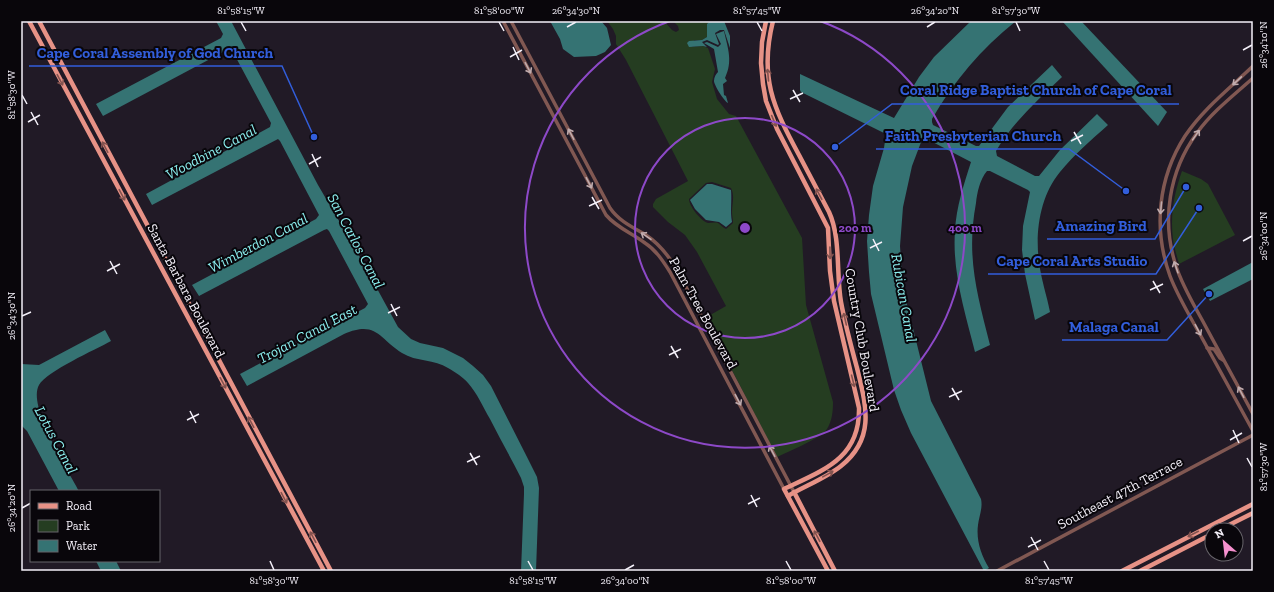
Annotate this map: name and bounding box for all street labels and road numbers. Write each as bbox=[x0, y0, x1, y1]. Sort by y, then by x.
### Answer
street label: Santa Barbara Boulevard bbox=[143, 221, 229, 361]
street label: Palm Tree Boulevard bbox=[665, 254, 741, 372]
street label: Country Club Boulevard bbox=[841, 267, 883, 413]
street label: Southeast 47th Terrace bbox=[1055, 453, 1186, 533]

